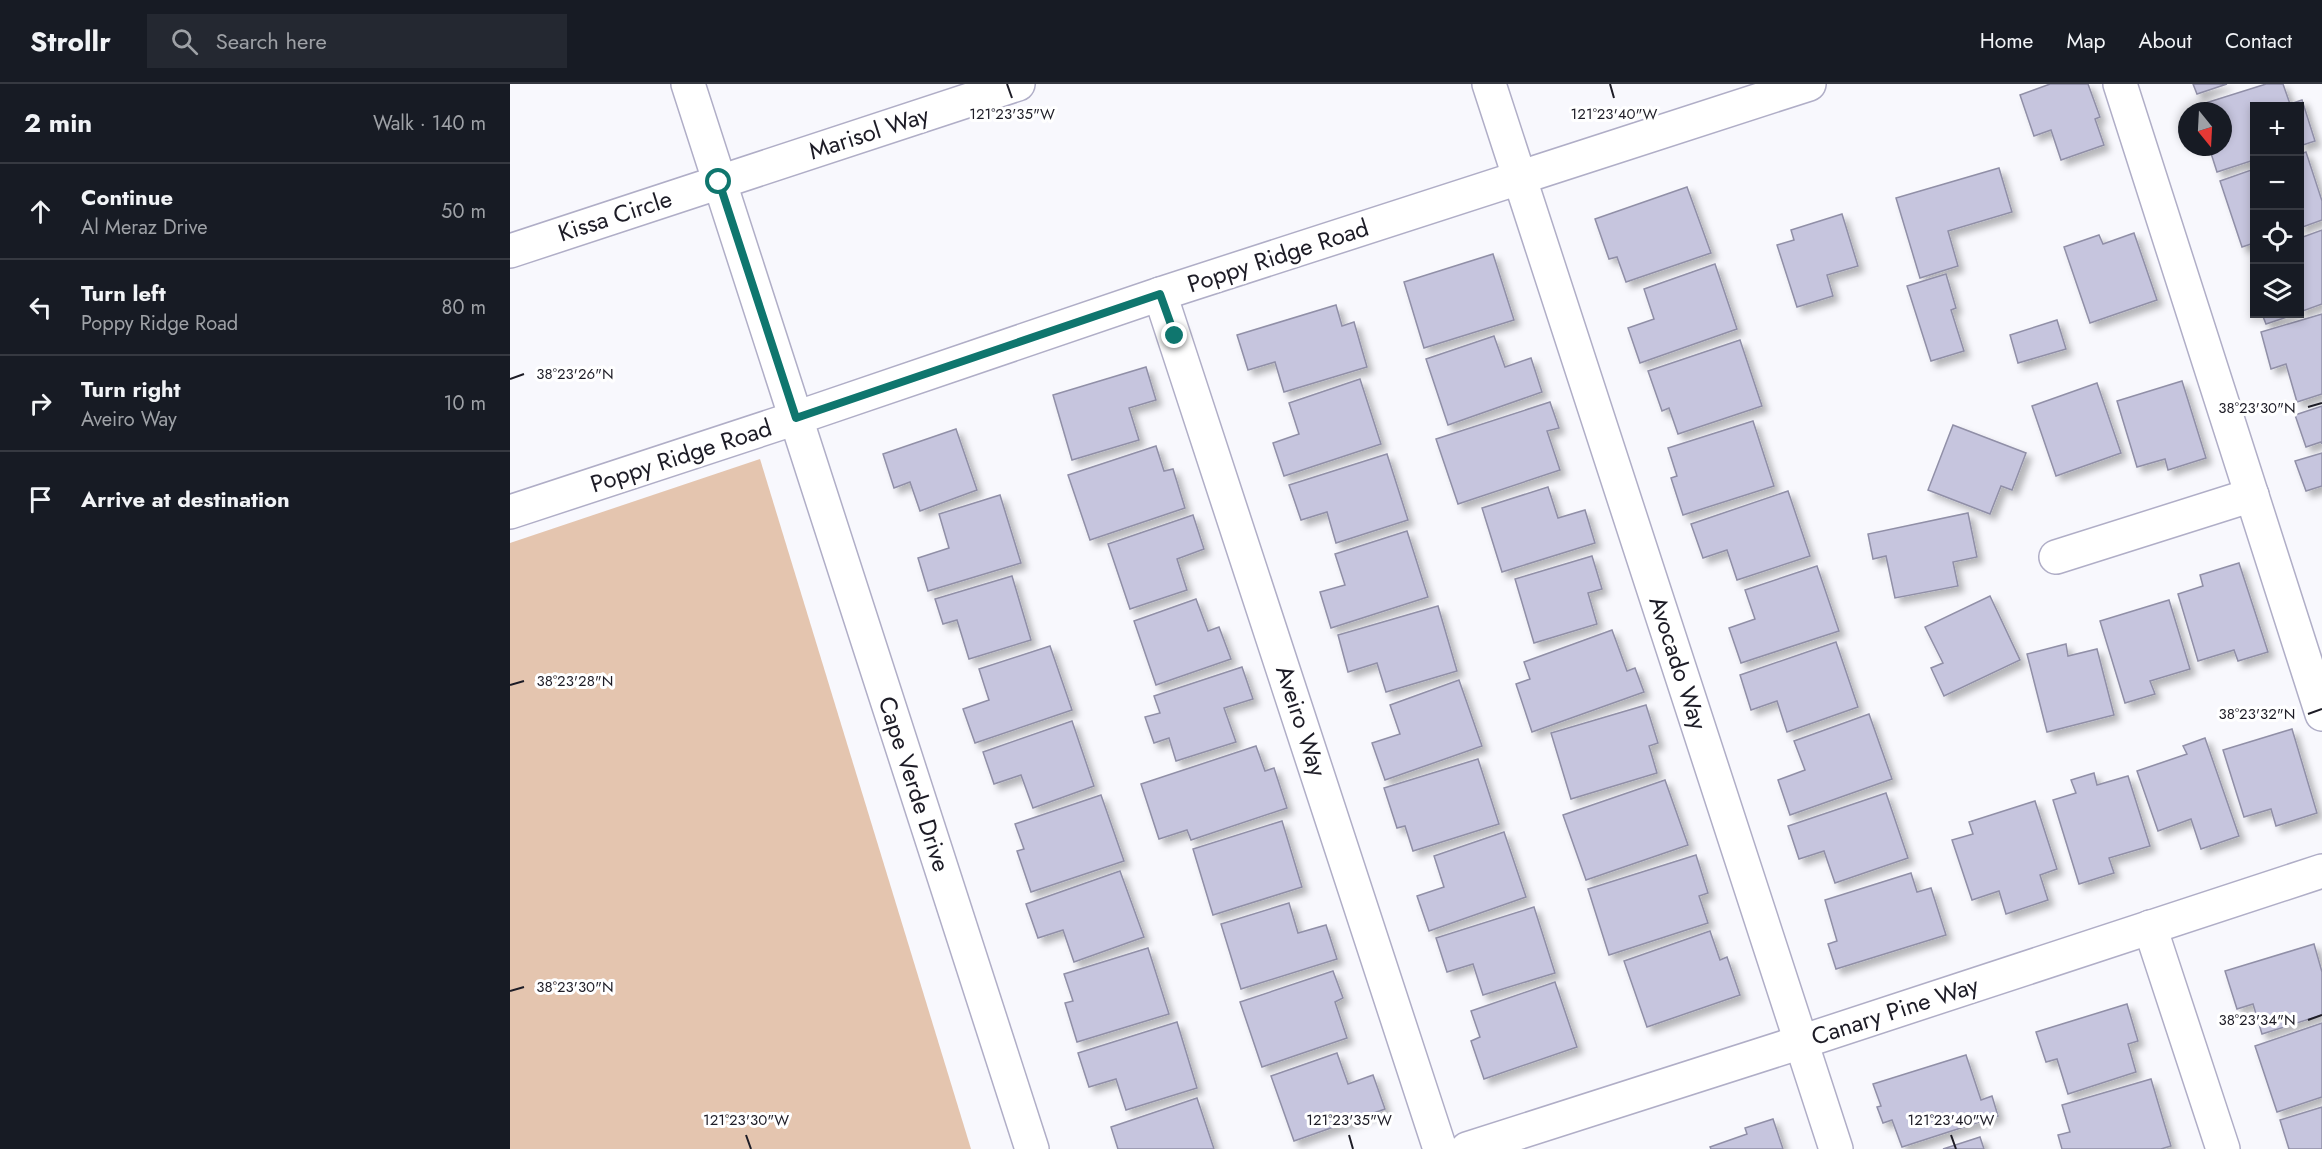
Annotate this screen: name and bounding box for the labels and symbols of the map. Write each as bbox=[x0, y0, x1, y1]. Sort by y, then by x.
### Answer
street label: Marisol Way bbox=[804, 97, 934, 168]
north arrow bbox=[2178, 102, 2232, 156]
text: 121°23'35"W bbox=[969, 103, 1055, 125]
text: 121°23'40"W bbox=[1571, 103, 1658, 125]
route start bbox=[705, 168, 731, 194]
street label: Kissa Circle bbox=[553, 181, 676, 250]
street label: Poppy Ridge Road bbox=[1183, 210, 1373, 301]
route end bbox=[1161, 322, 1187, 348]
text: 38°23'26"N bbox=[536, 363, 614, 385]
text: 38°23'30"N bbox=[2218, 397, 2296, 419]
street label: Poppy Ridge Road bbox=[586, 410, 776, 501]
street label: Avocado Way bbox=[1640, 592, 1717, 734]
street label: Aveiro Way bbox=[1267, 661, 1336, 781]
text: 38°23'28"N bbox=[537, 670, 613, 692]
street label: Cape Verde Drive bbox=[870, 692, 959, 876]
text: 38°23'32"N bbox=[2219, 703, 2295, 725]
street label: Canary Pine Way bbox=[1807, 967, 1983, 1054]
text: 38°23'30"N bbox=[536, 976, 614, 998]
text: 38°23'34"N bbox=[2218, 1009, 2296, 1031]
text: 121°23'30"W bbox=[703, 1109, 789, 1131]
text: 121°23'35"W bbox=[1306, 1109, 1392, 1131]
text: 121°23'40"W bbox=[1908, 1109, 1995, 1131]

